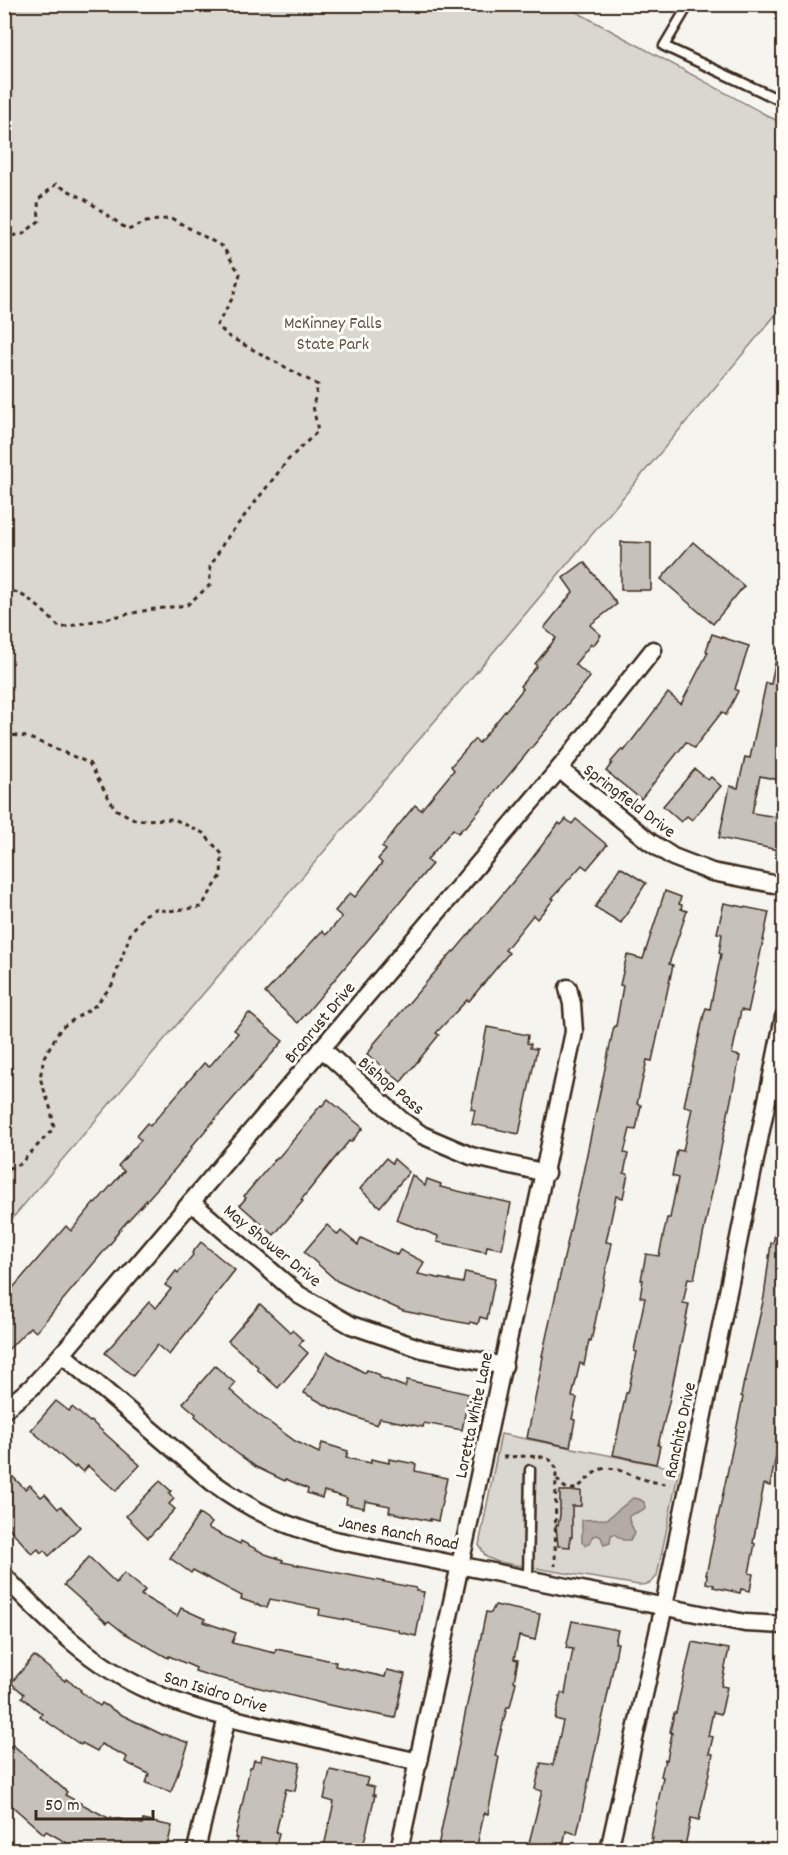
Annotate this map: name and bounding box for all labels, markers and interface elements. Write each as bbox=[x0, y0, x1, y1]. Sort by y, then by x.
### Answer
park label: McKinney Falls State Park bbox=[284, 312, 382, 358]
street label: Springfield Drive bbox=[577, 759, 680, 845]
street label: Branrust Drive bbox=[279, 977, 362, 1070]
street label: Bishop Pass bbox=[352, 1052, 429, 1122]
street label: May Shower Drive bbox=[217, 1200, 326, 1294]
street label: Loretta White Lane bbox=[450, 1350, 501, 1481]
street label: Ranchito Drive bbox=[659, 1380, 704, 1481]
street label: Janes Ranch Road bbox=[336, 1511, 461, 1558]
street label: San Isidro Drive bbox=[160, 1666, 270, 1721]
scale bar bbox=[36, 1783, 153, 1821]
text: 50 m bbox=[45, 1794, 80, 1819]

